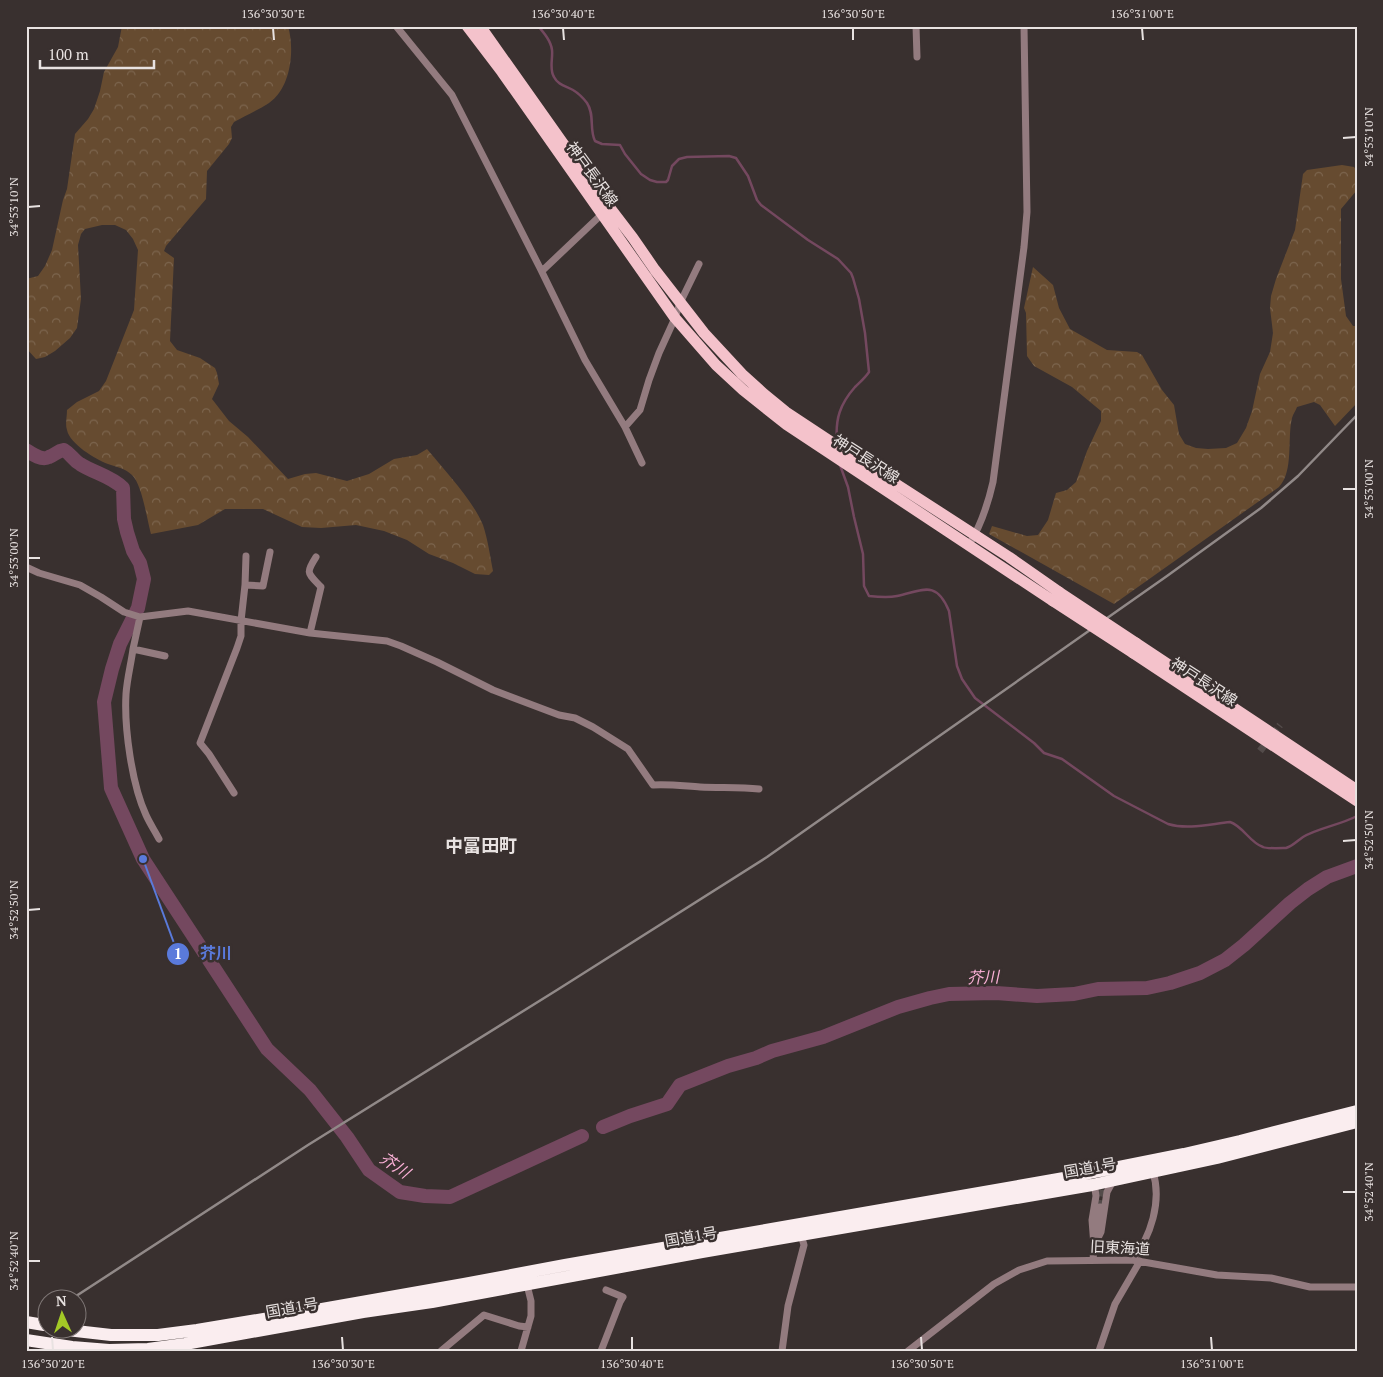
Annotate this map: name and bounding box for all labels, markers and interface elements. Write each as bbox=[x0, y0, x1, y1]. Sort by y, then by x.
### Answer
text: 136°30'30"E bbox=[241, 6, 305, 21]
text: 136°30'40"E bbox=[531, 6, 595, 21]
text: 136°30'50"E bbox=[821, 6, 885, 21]
text: 136°31'00"E bbox=[1110, 6, 1174, 21]
scale bar bbox=[40, 38, 154, 70]
text: 100 m bbox=[48, 44, 89, 64]
text: 34°53'10"N bbox=[1361, 107, 1376, 167]
street label: 神戸長沢線 bbox=[563, 137, 623, 210]
text: 34°53'10"N bbox=[6, 177, 21, 237]
street label: 神戸長沢線 bbox=[830, 429, 903, 487]
text: 34°53'00"N bbox=[1361, 459, 1376, 519]
text: 34°53'00"N bbox=[6, 528, 21, 588]
street label: 神戸長沢線 bbox=[1168, 652, 1241, 710]
text: 34°52'50"N bbox=[1361, 810, 1376, 870]
district label: 中冨田町 bbox=[445, 833, 517, 857]
text: 34°52'50"N bbox=[6, 880, 21, 940]
callout: 芥川 bbox=[165, 938, 242, 969]
text: 芥川 bbox=[200, 942, 232, 964]
text: 1 bbox=[174, 943, 182, 963]
water label: 芥川 bbox=[967, 965, 1001, 989]
water label: 芥川 bbox=[376, 1147, 416, 1184]
street label: 国道1号 bbox=[1062, 1153, 1118, 1181]
text: 34°52'40"N bbox=[1361, 1162, 1376, 1222]
street label: 国道1号 bbox=[663, 1222, 719, 1250]
text: 34°52'40"N bbox=[6, 1231, 21, 1291]
street label: 旧東海道 bbox=[1090, 1235, 1151, 1259]
north arrow bbox=[38, 1290, 88, 1340]
text: N bbox=[55, 1291, 67, 1310]
street label: 国道1号 bbox=[264, 1293, 320, 1321]
text: 136°30'20"E bbox=[21, 1356, 85, 1371]
text: 136°30'30"E bbox=[311, 1356, 375, 1371]
text: 136°30'40"E bbox=[600, 1356, 664, 1371]
text: 136°30'50"E bbox=[890, 1356, 954, 1371]
text: 136°31'00"E bbox=[1180, 1356, 1244, 1371]

